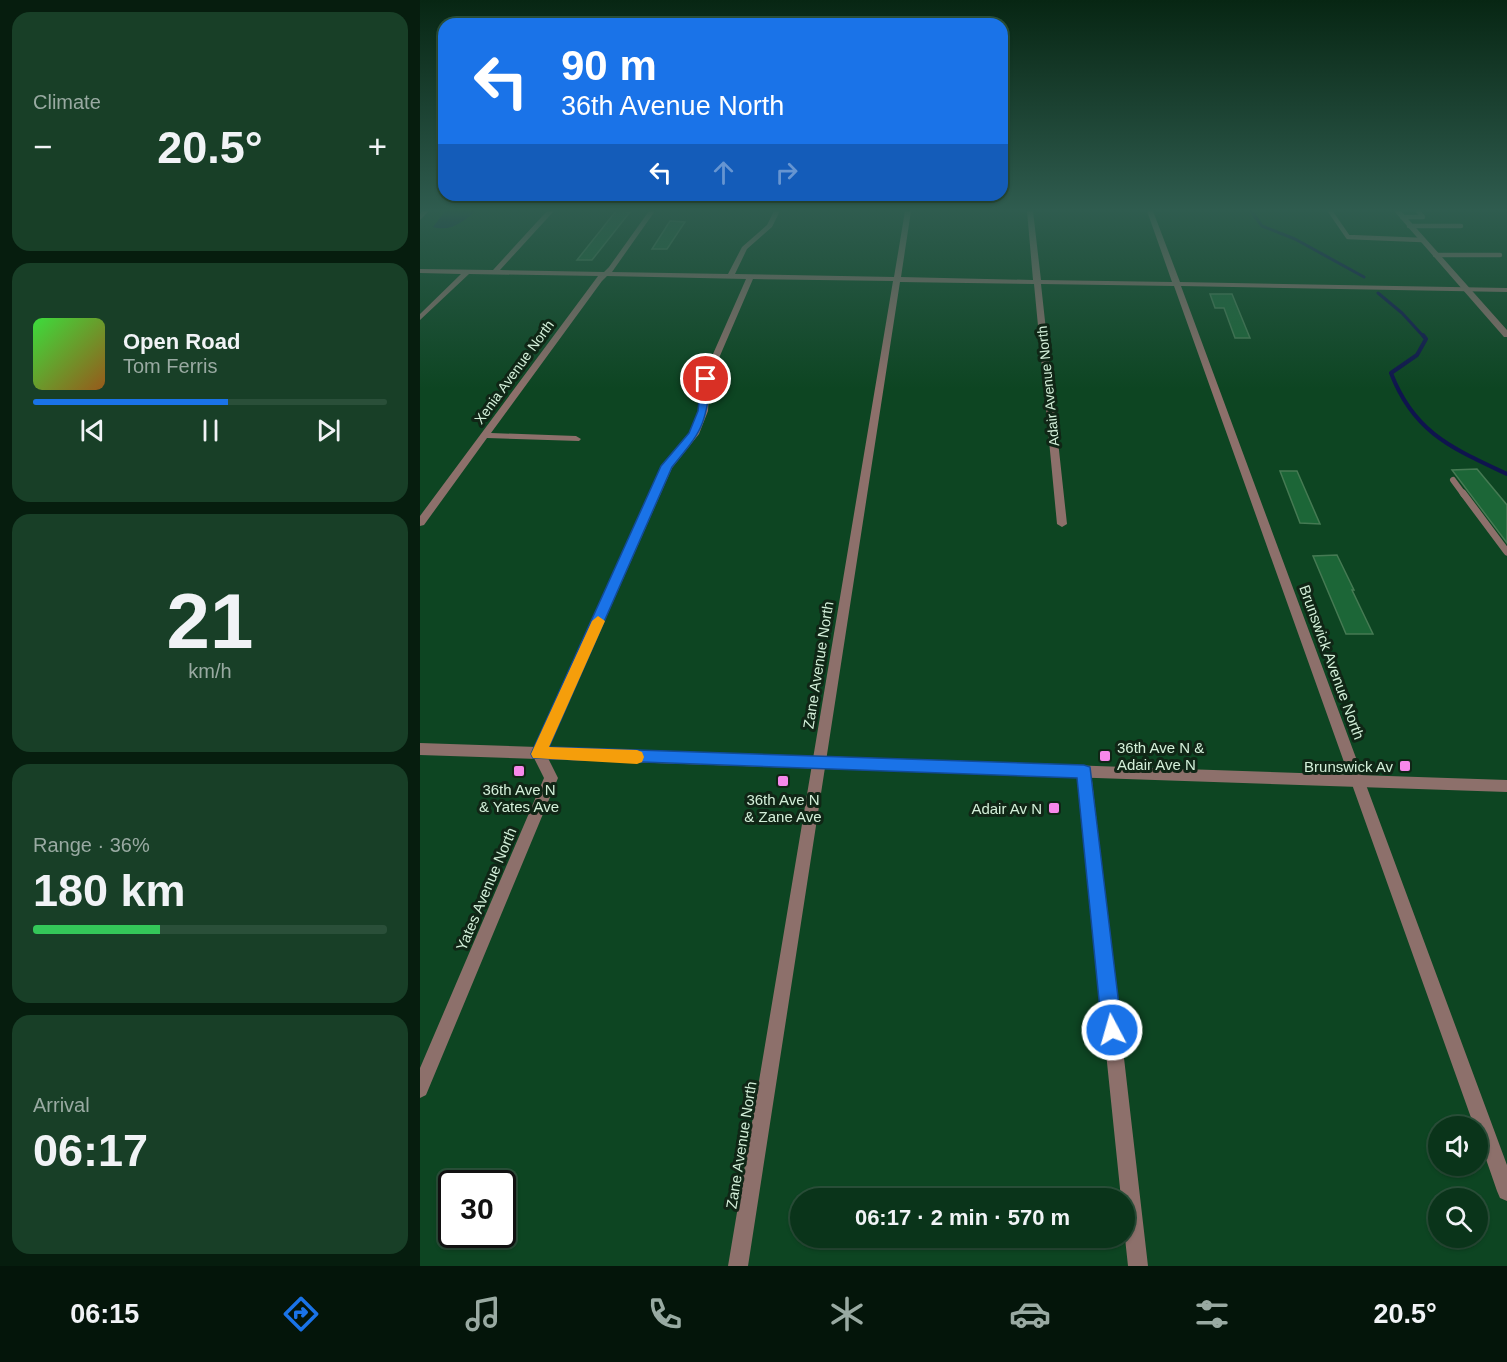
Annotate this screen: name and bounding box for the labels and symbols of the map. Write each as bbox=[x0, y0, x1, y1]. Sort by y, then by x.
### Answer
street label: Xenia Avenue North bbox=[471, 317, 557, 427]
street label: Adair Avenue North bbox=[1034, 325, 1062, 447]
pin bbox=[680, 353, 731, 404]
street label: Brunswick Avenue North bbox=[1296, 582, 1368, 742]
street label: Zane Avenue North bbox=[800, 600, 836, 730]
place label: 36th Ave N & Adair Ave N bbox=[1117, 739, 1204, 773]
marker: 36th Ave N & Adair Ave N bbox=[1098, 749, 1112, 763]
place label: Brunswick Av bbox=[1304, 758, 1393, 775]
marker: Brunswick Av bbox=[1398, 759, 1412, 773]
marker: 36th Ave N & Yates Ave bbox=[512, 764, 526, 778]
marker: 36th Ave N & Zane Ave bbox=[776, 774, 790, 788]
place label: 36th Ave N & Yates Ave bbox=[479, 781, 559, 815]
place label: 36th Ave N & Zane Ave bbox=[744, 791, 822, 825]
place label: Adair Av N bbox=[971, 800, 1042, 817]
marker: Adair Av N bbox=[1047, 801, 1061, 815]
street label: Yates Avenue North bbox=[452, 825, 520, 953]
position arrow bbox=[1080, 998, 1144, 1062]
street label: Zane Avenue North bbox=[723, 1080, 759, 1210]
speed limit sign: 30 bbox=[438, 1170, 516, 1248]

